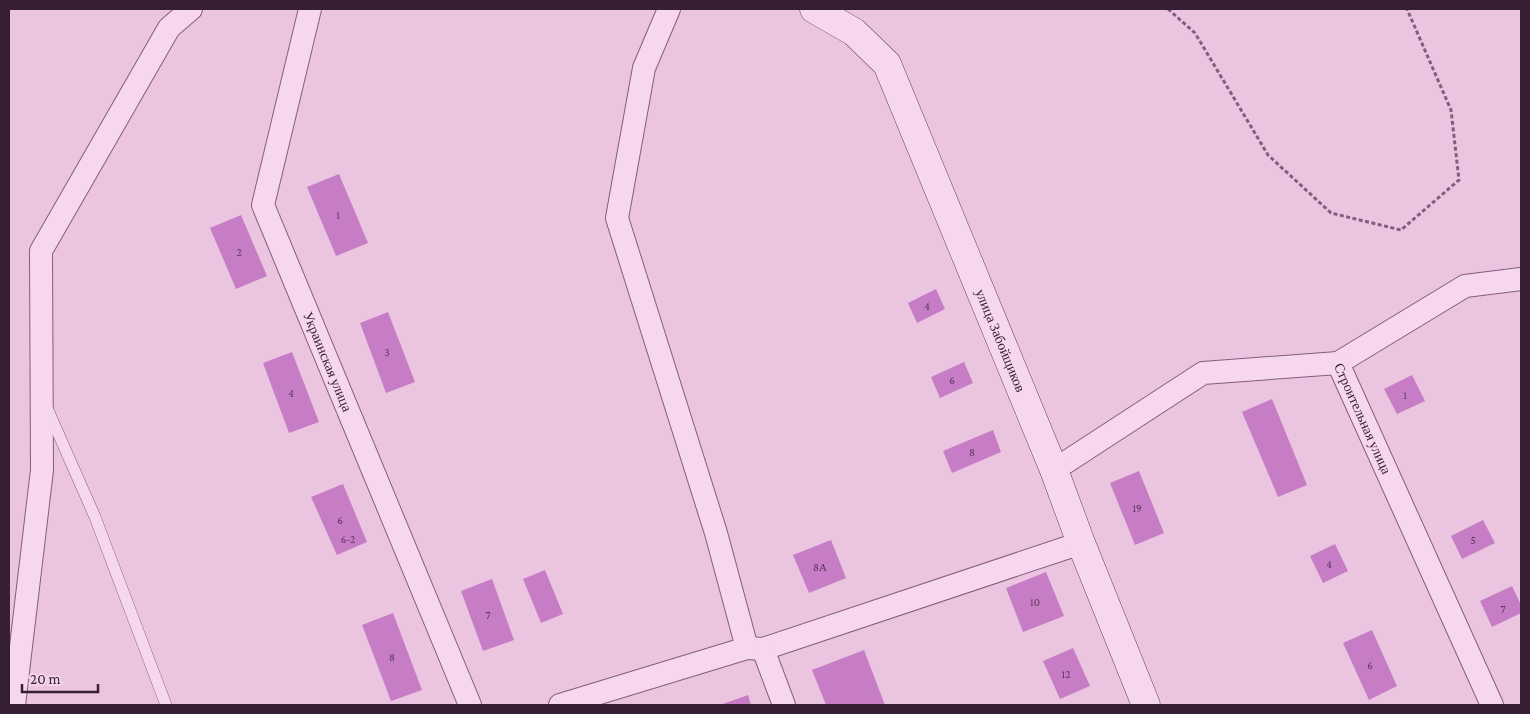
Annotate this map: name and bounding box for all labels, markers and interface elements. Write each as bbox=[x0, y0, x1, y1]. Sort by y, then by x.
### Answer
house number: 1 bbox=[336, 209, 340, 221]
house number: 2 bbox=[236, 246, 242, 258]
street label: улица Забойщиков bbox=[972, 286, 1029, 395]
house number: 4 bbox=[924, 300, 930, 312]
street label: Украинская улица bbox=[300, 309, 356, 415]
house number: 3 bbox=[384, 346, 390, 358]
street label: Строительная улица bbox=[1331, 360, 1395, 477]
house number: 6 bbox=[949, 374, 955, 386]
house number: 4 bbox=[288, 387, 294, 399]
house number: 1 bbox=[1403, 389, 1407, 401]
house number: 8 bbox=[969, 446, 975, 458]
house number: 19 bbox=[1132, 502, 1142, 514]
house number: 6 bbox=[337, 514, 343, 526]
house number: 6-2 bbox=[341, 533, 355, 545]
house number: 5 bbox=[1470, 534, 1476, 546]
house number: 4 bbox=[1326, 558, 1332, 570]
house number: 8А bbox=[813, 561, 827, 573]
house number: 10 bbox=[1030, 596, 1040, 608]
house number: 7 bbox=[1500, 603, 1506, 615]
house number: 7 bbox=[485, 609, 491, 621]
house number: 8 bbox=[389, 651, 395, 663]
house number: 6 bbox=[1367, 659, 1373, 671]
scale bar bbox=[22, 662, 99, 694]
house number: 12 bbox=[1062, 668, 1070, 680]
text: 20 m bbox=[30, 671, 61, 687]

